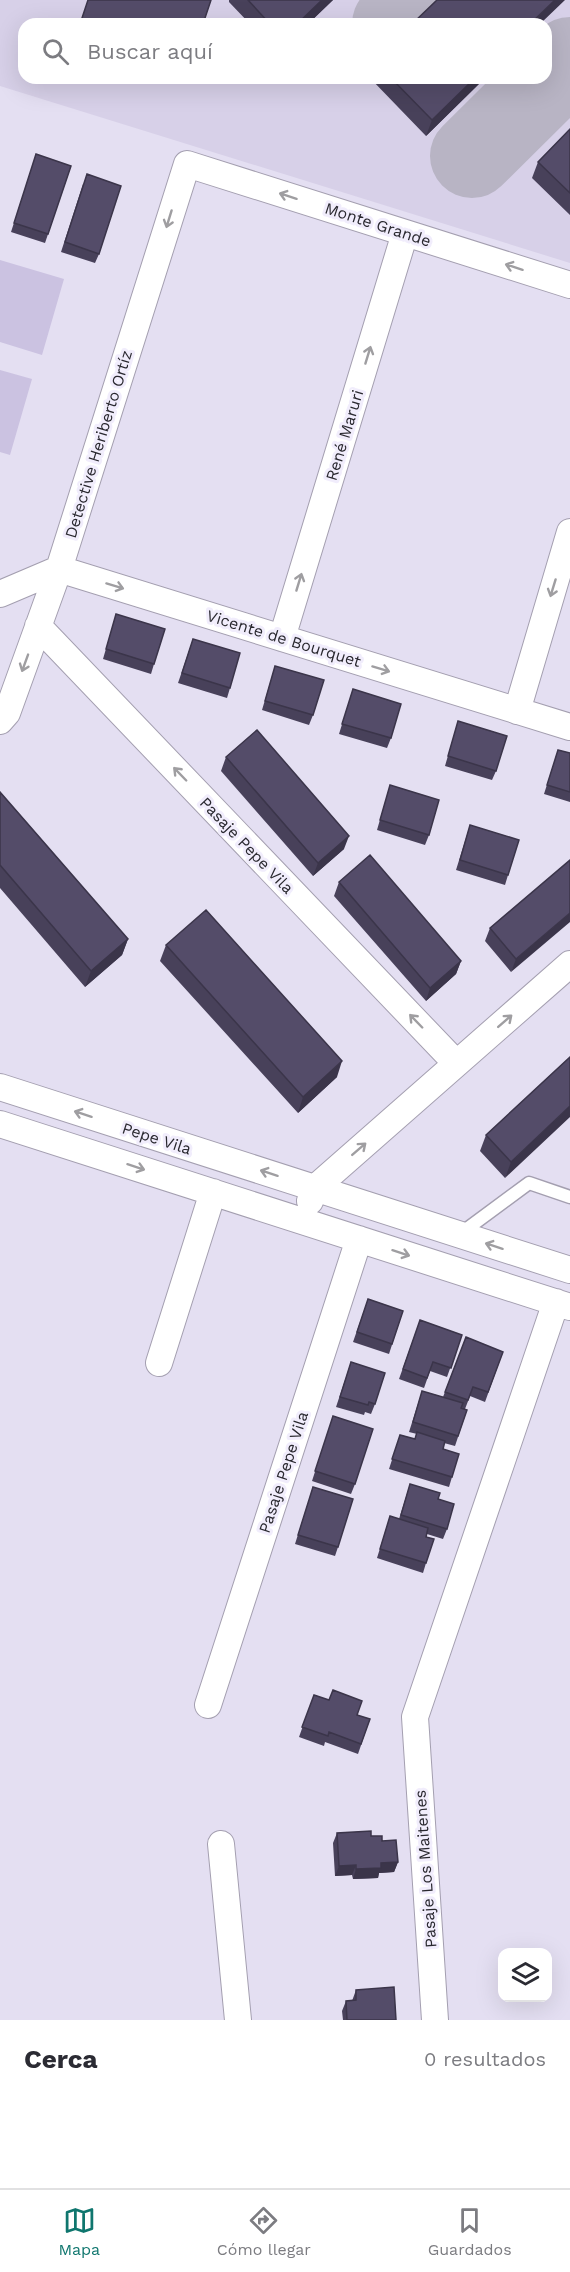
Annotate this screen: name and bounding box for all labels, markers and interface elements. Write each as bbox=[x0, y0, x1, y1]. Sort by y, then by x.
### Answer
search box bbox=[18, 18, 552, 84]
icon: search bbox=[39, 35, 72, 68]
text: Buscar aquí bbox=[87, 39, 213, 64]
one-way arrow bbox=[279, 190, 298, 201]
street label: Monte Grande bbox=[322, 198, 433, 251]
one-way arrow bbox=[163, 209, 174, 228]
one-way arrow bbox=[505, 261, 524, 272]
one-way arrow bbox=[363, 346, 374, 365]
street label: Detective Heriberto Ortíz bbox=[61, 348, 136, 540]
street label: René Maruri bbox=[322, 387, 367, 483]
one-way arrow bbox=[294, 573, 305, 592]
one-way arrow bbox=[547, 578, 558, 597]
one-way arrow bbox=[105, 581, 124, 592]
street label: Vicente de Bourquet bbox=[204, 606, 364, 671]
one-way arrow bbox=[19, 653, 30, 672]
one-way arrow bbox=[371, 664, 390, 675]
one-way arrow bbox=[173, 767, 187, 782]
street label: Pasaje Pepe Vila bbox=[196, 793, 298, 898]
one-way arrow bbox=[409, 1014, 423, 1029]
one-way arrow bbox=[497, 1014, 512, 1028]
one-way arrow bbox=[74, 1107, 93, 1118]
street label: Pepe Vila bbox=[120, 1118, 194, 1159]
one-way arrow bbox=[351, 1142, 366, 1156]
one-way arrow bbox=[126, 1163, 145, 1174]
one-way arrow bbox=[260, 1167, 279, 1178]
one-way arrow bbox=[485, 1239, 504, 1250]
one-way arrow bbox=[391, 1248, 410, 1259]
street label: Pasaje Pepe Vila bbox=[255, 1409, 312, 1535]
street label: Pasaje Los Maitenes bbox=[410, 1789, 441, 1949]
map controls bbox=[498, 1948, 552, 2002]
button: layers bbox=[498, 1948, 552, 2002]
text: Cerca bbox=[24, 2044, 98, 2074]
text: 0 resultados bbox=[424, 2047, 546, 2071]
tab: Mapa bbox=[58, 2204, 100, 2259]
tab: Cómo llegar bbox=[217, 2204, 311, 2259]
tab: Guardados bbox=[428, 2204, 512, 2259]

